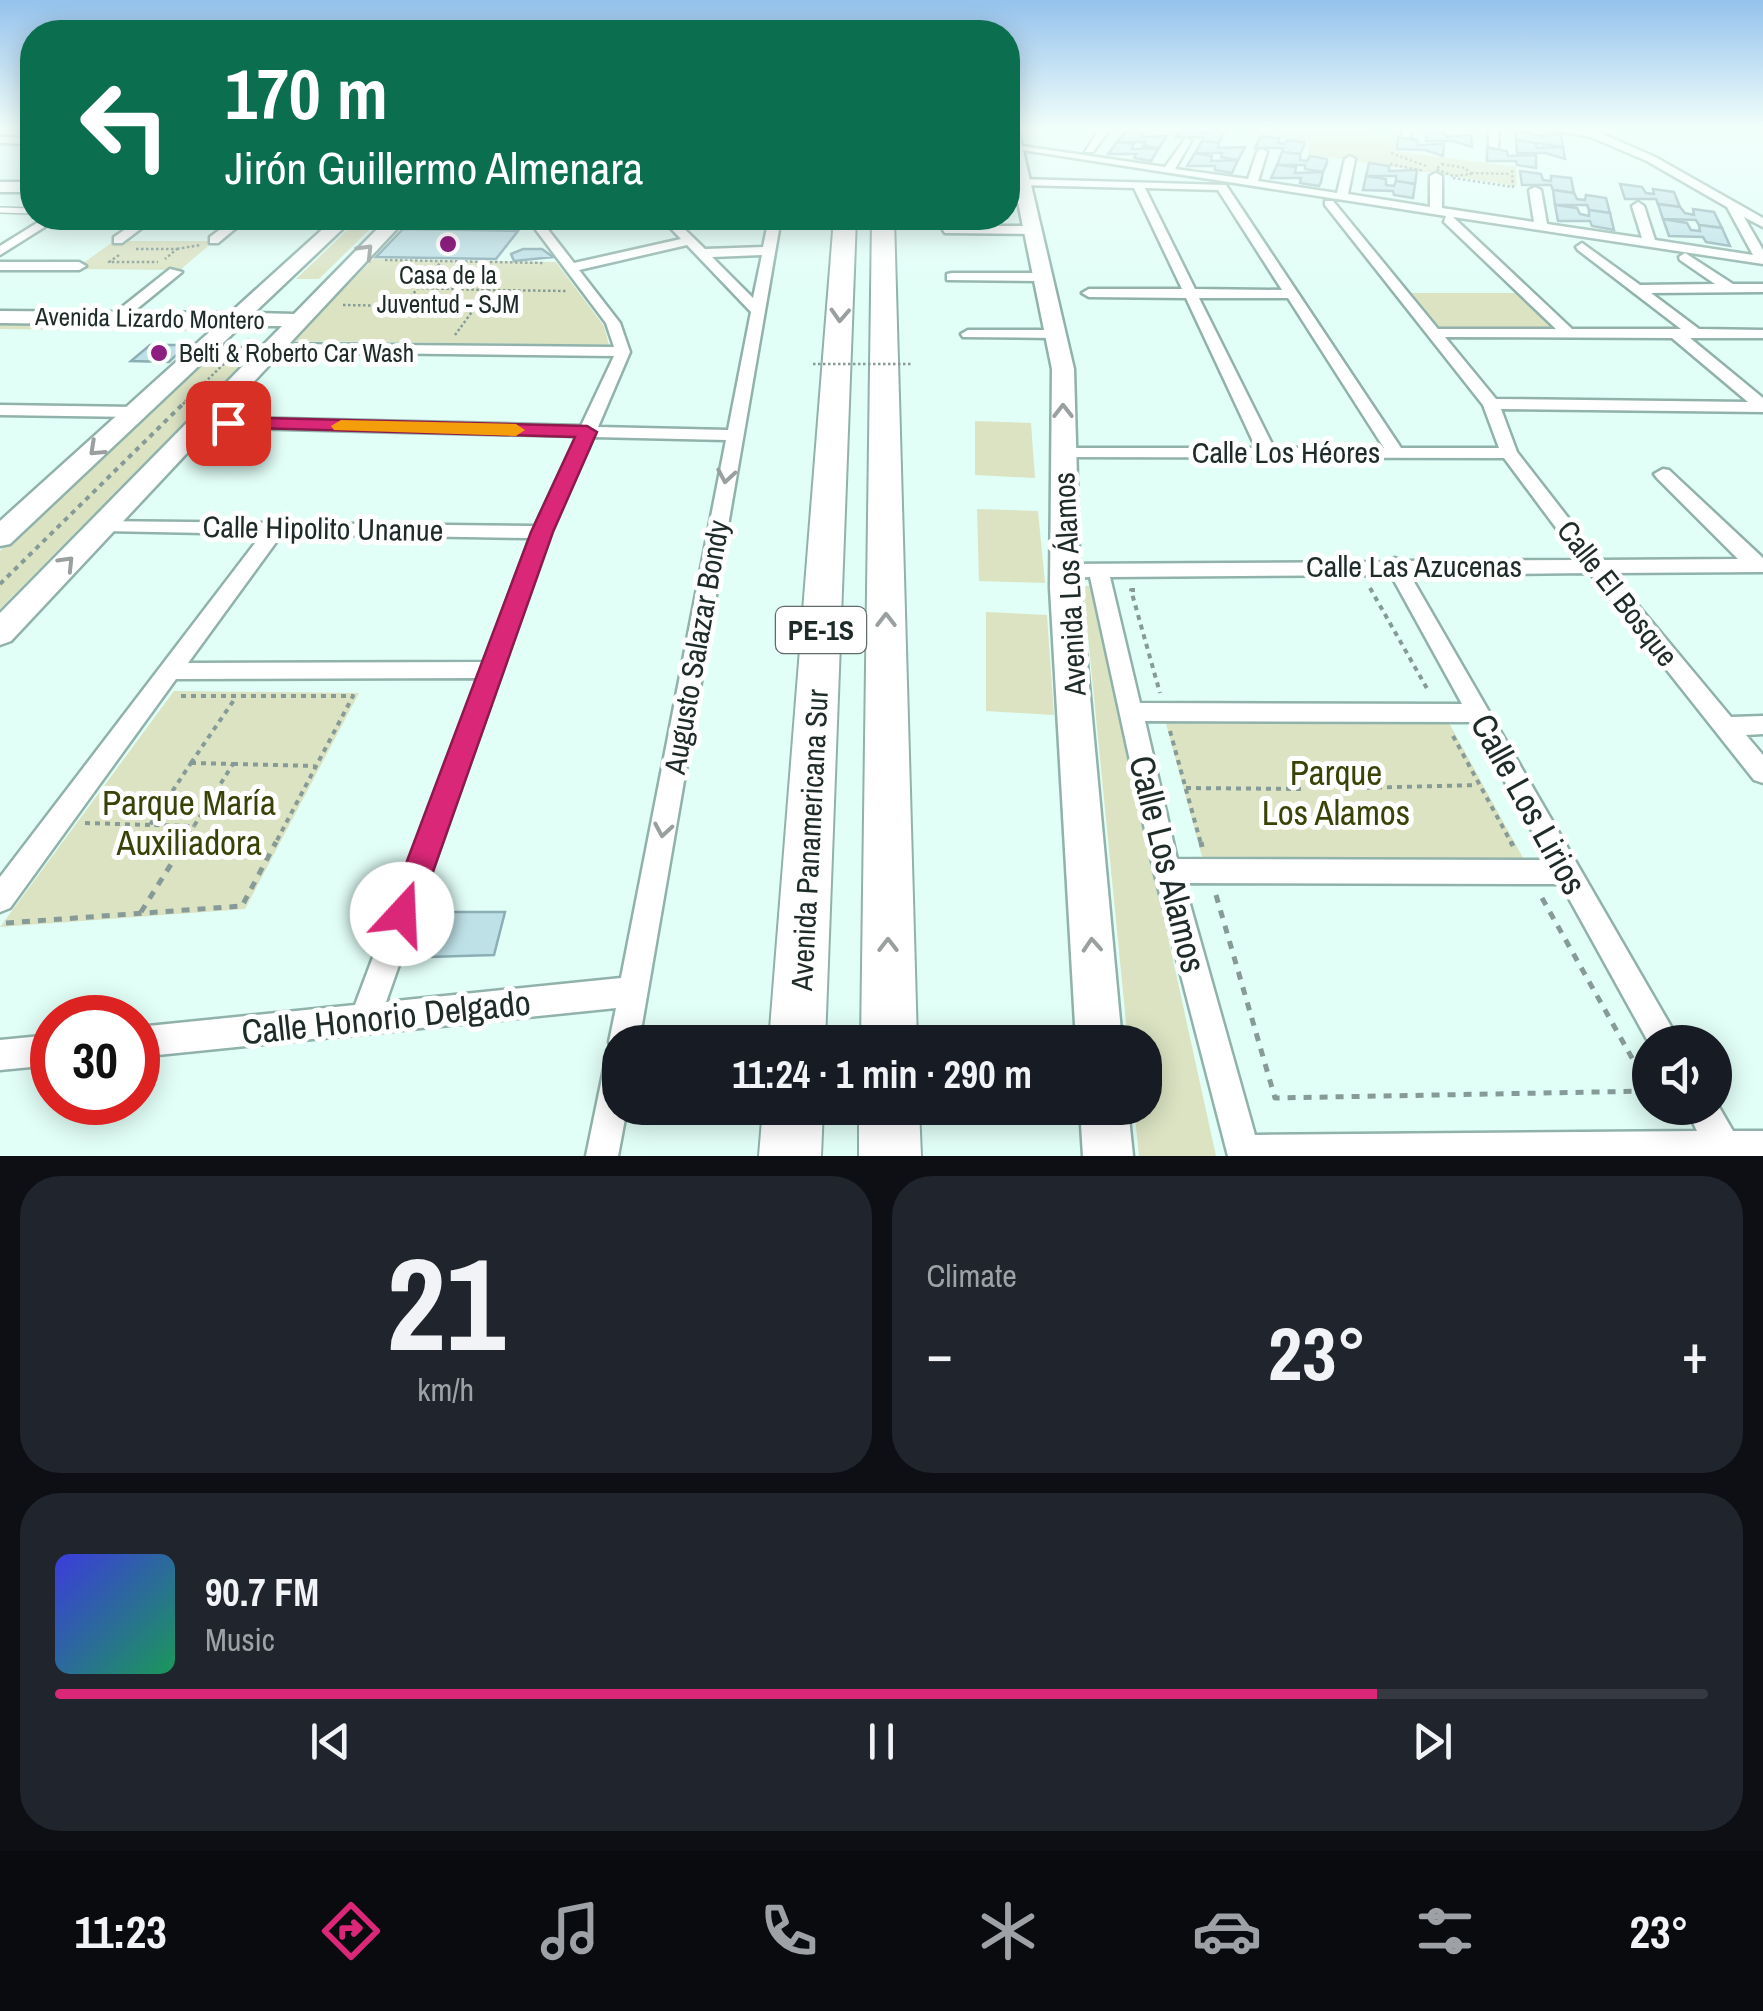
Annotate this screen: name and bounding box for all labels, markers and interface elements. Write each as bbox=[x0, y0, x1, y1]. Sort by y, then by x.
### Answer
text: 170 m bbox=[225, 47, 388, 141]
icon: left bbox=[60, 60, 190, 190]
text: Jirón Guillermo Almenara bbox=[225, 137, 643, 198]
marker: Casa de la Juventud - SJM bbox=[437, 233, 459, 255]
one-way arrow bbox=[354, 244, 372, 262]
place label: Casa de la Juventud - SJM bbox=[377, 258, 519, 321]
street label: Avenida Lizardo Montero bbox=[34, 299, 265, 337]
one-way arrow bbox=[830, 307, 851, 323]
place label: Belti & Roberto Car Wash bbox=[179, 336, 414, 370]
marker: Belti & Roberto Car Wash bbox=[148, 342, 170, 364]
pin bbox=[186, 381, 271, 466]
icon: arrive bbox=[201, 396, 256, 451]
one-way arrow bbox=[1052, 403, 1074, 418]
street label: Calle Los Héores bbox=[1192, 432, 1380, 472]
one-way arrow bbox=[89, 437, 107, 455]
one-way arrow bbox=[716, 468, 737, 484]
street label: Avenida Los Álamos bbox=[1043, 471, 1095, 698]
street label: Calle Hipolito Unanue bbox=[202, 506, 444, 550]
street label: Calle El Bosque bbox=[1548, 512, 1688, 674]
street label: Augusto Salazar Bondy bbox=[654, 516, 738, 778]
street label: Calle Las Azucenas bbox=[1306, 546, 1522, 586]
one-way arrow bbox=[56, 556, 74, 574]
road number: PE-1S bbox=[776, 607, 866, 653]
one-way arrow bbox=[875, 612, 896, 628]
street label: Avenida Panamericana Sur bbox=[781, 687, 837, 993]
street label: Calle Los Lirios bbox=[1460, 705, 1598, 903]
park label: Parque Los Alamos bbox=[1262, 749, 1410, 836]
street label: Calle Los Alamos bbox=[1118, 751, 1218, 977]
park label: Parque María Auxiliadora bbox=[102, 779, 276, 866]
one-way arrow bbox=[653, 822, 674, 839]
position arrow bbox=[350, 862, 454, 966]
one-way arrow bbox=[877, 937, 899, 952]
one-way arrow bbox=[1082, 937, 1103, 953]
street label: Calle Honorio Delgado bbox=[239, 978, 533, 1056]
speed limit sign: 30 bbox=[30, 995, 160, 1125]
map controls bbox=[1632, 1025, 1732, 1125]
button: sound bbox=[1632, 1025, 1732, 1125]
text: 11:24 · 1 min · 290 m bbox=[732, 1049, 1032, 1100]
text: 21 bbox=[386, 1215, 505, 1391]
text: Climate bbox=[927, 1254, 1017, 1297]
text: 23° bbox=[1268, 1302, 1366, 1403]
text: − bbox=[927, 1316, 953, 1390]
text: + bbox=[1682, 1316, 1708, 1390]
text: km/h bbox=[417, 1368, 474, 1411]
text: 90.7 FM bbox=[205, 1567, 319, 1618]
text: Music bbox=[205, 1618, 275, 1661]
icon: previous bbox=[303, 1714, 358, 1769]
icon: pause bbox=[854, 1714, 909, 1769]
icon: next bbox=[1405, 1714, 1460, 1769]
icon: directions bbox=[316, 1896, 386, 1966]
icon: music bbox=[535, 1896, 605, 1966]
icon: phone bbox=[754, 1896, 824, 1966]
icon: climate bbox=[973, 1896, 1043, 1966]
icon: car bbox=[1192, 1896, 1262, 1966]
icon: filters bbox=[1410, 1896, 1480, 1966]
text: 11:23 bbox=[74, 1901, 167, 1962]
text: 23° bbox=[1629, 1901, 1688, 1962]

